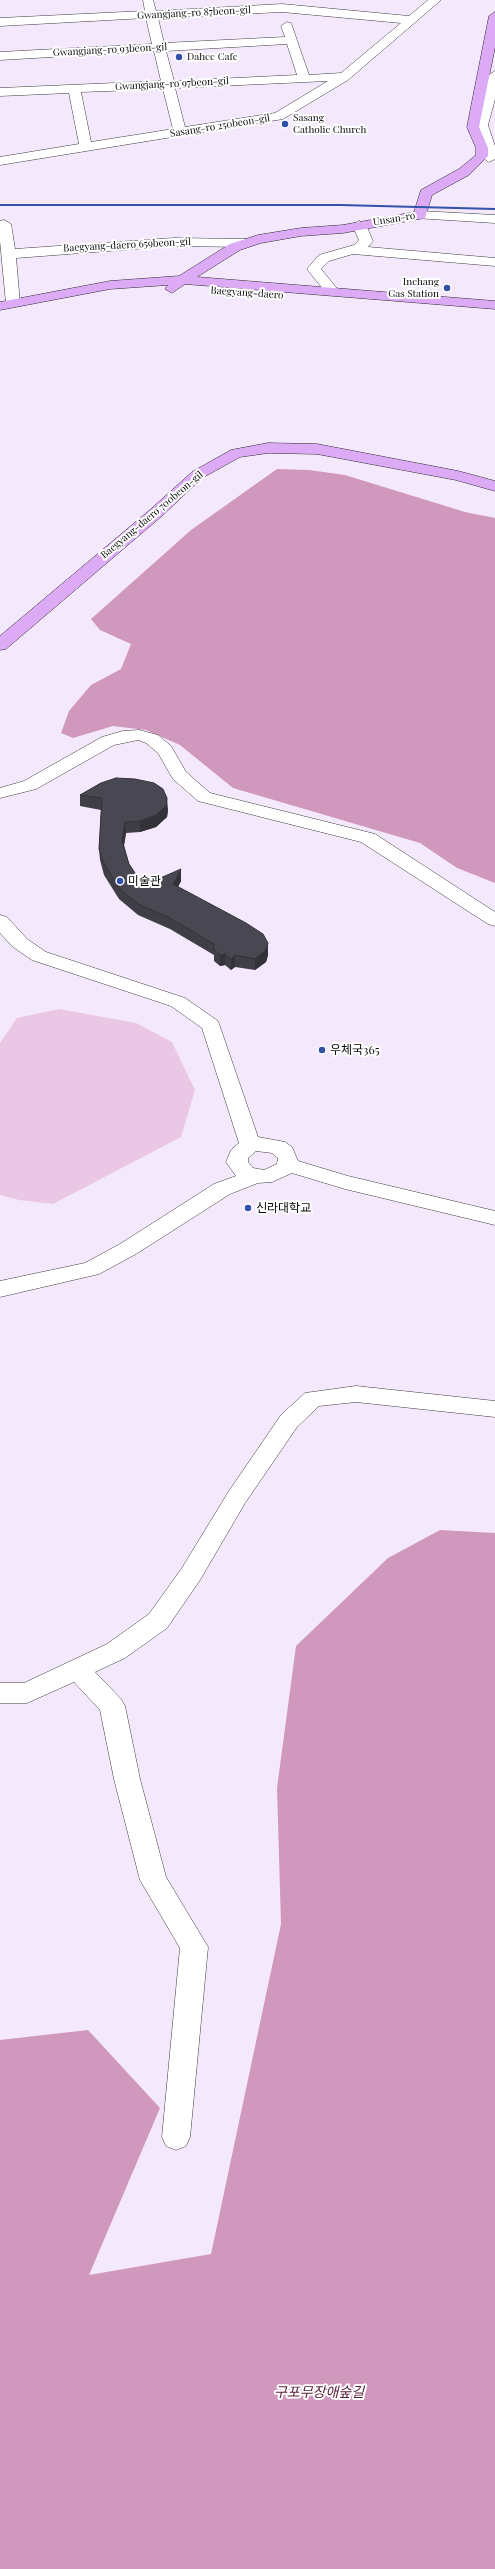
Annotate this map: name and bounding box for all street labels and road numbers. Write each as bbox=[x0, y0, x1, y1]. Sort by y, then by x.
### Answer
street label: Gwangjang-ro 87beon-gil bbox=[137, 4, 251, 22]
street label: Gwangjang-ro 93beon-gil bbox=[53, 41, 167, 59]
street label: Gwangjang-ro 97beon-gil bbox=[115, 75, 229, 93]
street label: Sasang-ro 250beon-gil bbox=[169, 112, 271, 140]
street label: Unsan-ro bbox=[372, 210, 416, 228]
street label: Baegyang-daero 659beon-gil bbox=[63, 236, 191, 254]
street label: Baegyang-daero bbox=[210, 284, 284, 302]
street label: Baegyang-daero 700beon-gil bbox=[98, 469, 206, 561]

